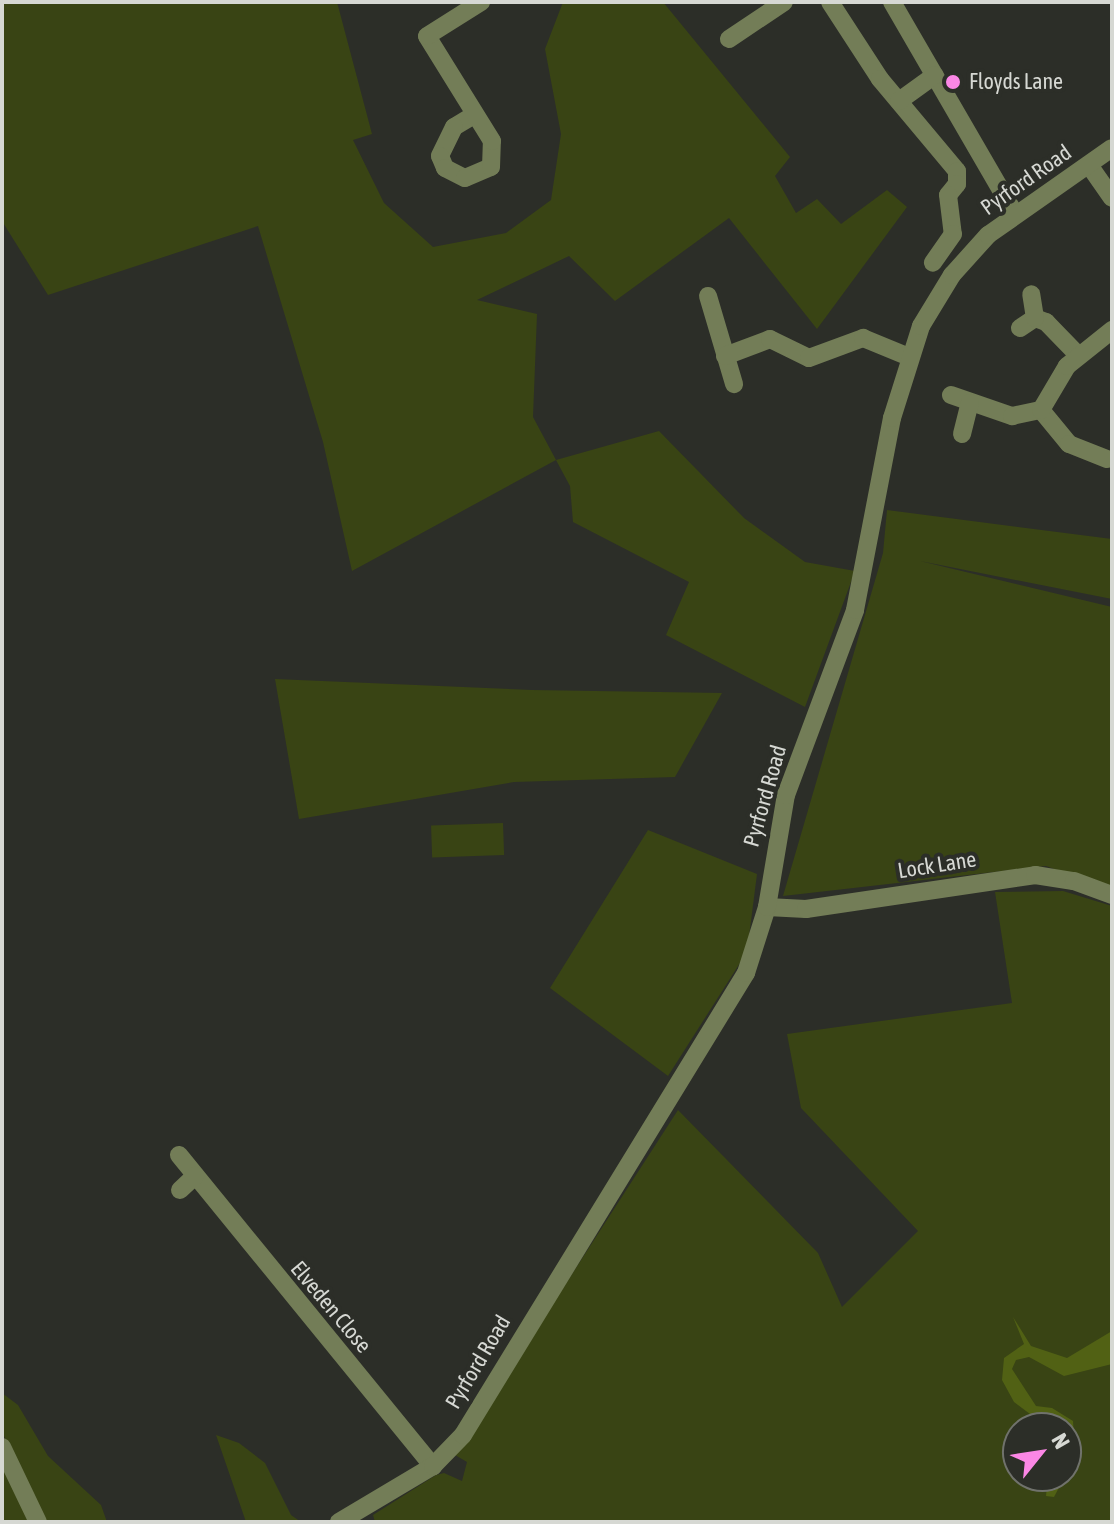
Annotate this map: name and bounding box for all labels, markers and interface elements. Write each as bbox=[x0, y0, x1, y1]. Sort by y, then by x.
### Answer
place label: Floyds Lane bbox=[969, 69, 1063, 95]
marker: Floyds Lane bbox=[944, 73, 962, 91]
street label: Pyrford Road bbox=[976, 139, 1076, 221]
street label: Pyrford Road bbox=[738, 742, 792, 850]
street label: Lock Lane bbox=[896, 846, 978, 884]
street label: Elveden Close bbox=[285, 1256, 377, 1358]
street label: Pyrford Road bbox=[440, 1310, 516, 1414]
north arrow bbox=[1002, 1412, 1082, 1492]
text: N bbox=[1047, 1429, 1076, 1453]

